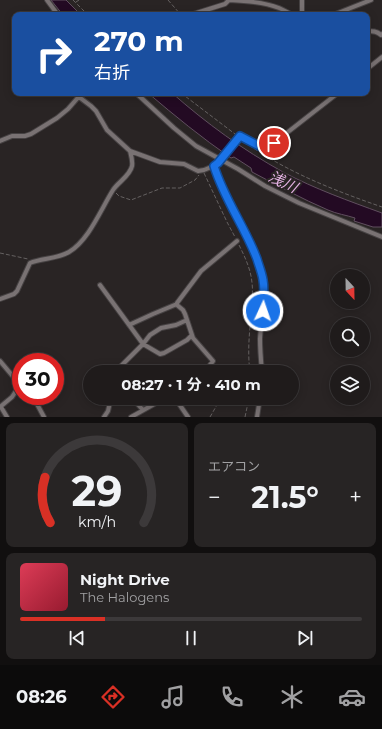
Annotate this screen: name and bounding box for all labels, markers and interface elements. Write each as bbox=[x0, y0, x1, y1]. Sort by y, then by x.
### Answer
text: 270 m bbox=[94, 24, 184, 58]
icon: right bbox=[28, 28, 80, 80]
text: 右折 bbox=[94, 62, 130, 84]
pin bbox=[257, 126, 291, 160]
icon: arrive bbox=[263, 132, 285, 154]
water label: 浅川 bbox=[266, 166, 303, 198]
north arrow bbox=[330, 269, 370, 309]
map controls bbox=[330, 269, 370, 405]
position arrow bbox=[242, 290, 284, 332]
button: search bbox=[330, 317, 370, 357]
speed limit sign: 30 bbox=[12, 353, 64, 405]
button: layers bbox=[330, 365, 370, 405]
text: 08:27 · 1 分 · 410 m bbox=[121, 375, 261, 394]
text: エアコン bbox=[208, 458, 260, 474]
text: 29 bbox=[71, 466, 123, 516]
text: 21.5° bbox=[251, 479, 319, 516]
text: − bbox=[208, 484, 221, 511]
text: + bbox=[349, 484, 362, 511]
text: km/h bbox=[78, 513, 116, 531]
text: Night Drive bbox=[80, 570, 170, 589]
text: The Halogens bbox=[80, 589, 169, 605]
icon: previous bbox=[66, 627, 88, 649]
icon: pause bbox=[180, 627, 202, 649]
icon: next bbox=[294, 627, 316, 649]
icon: directions bbox=[99, 683, 127, 711]
icon: music bbox=[159, 683, 187, 711]
icon: phone bbox=[218, 683, 246, 711]
icon: climate bbox=[278, 683, 306, 711]
icon: car bbox=[338, 683, 366, 711]
text: 08:26 bbox=[16, 686, 67, 708]

